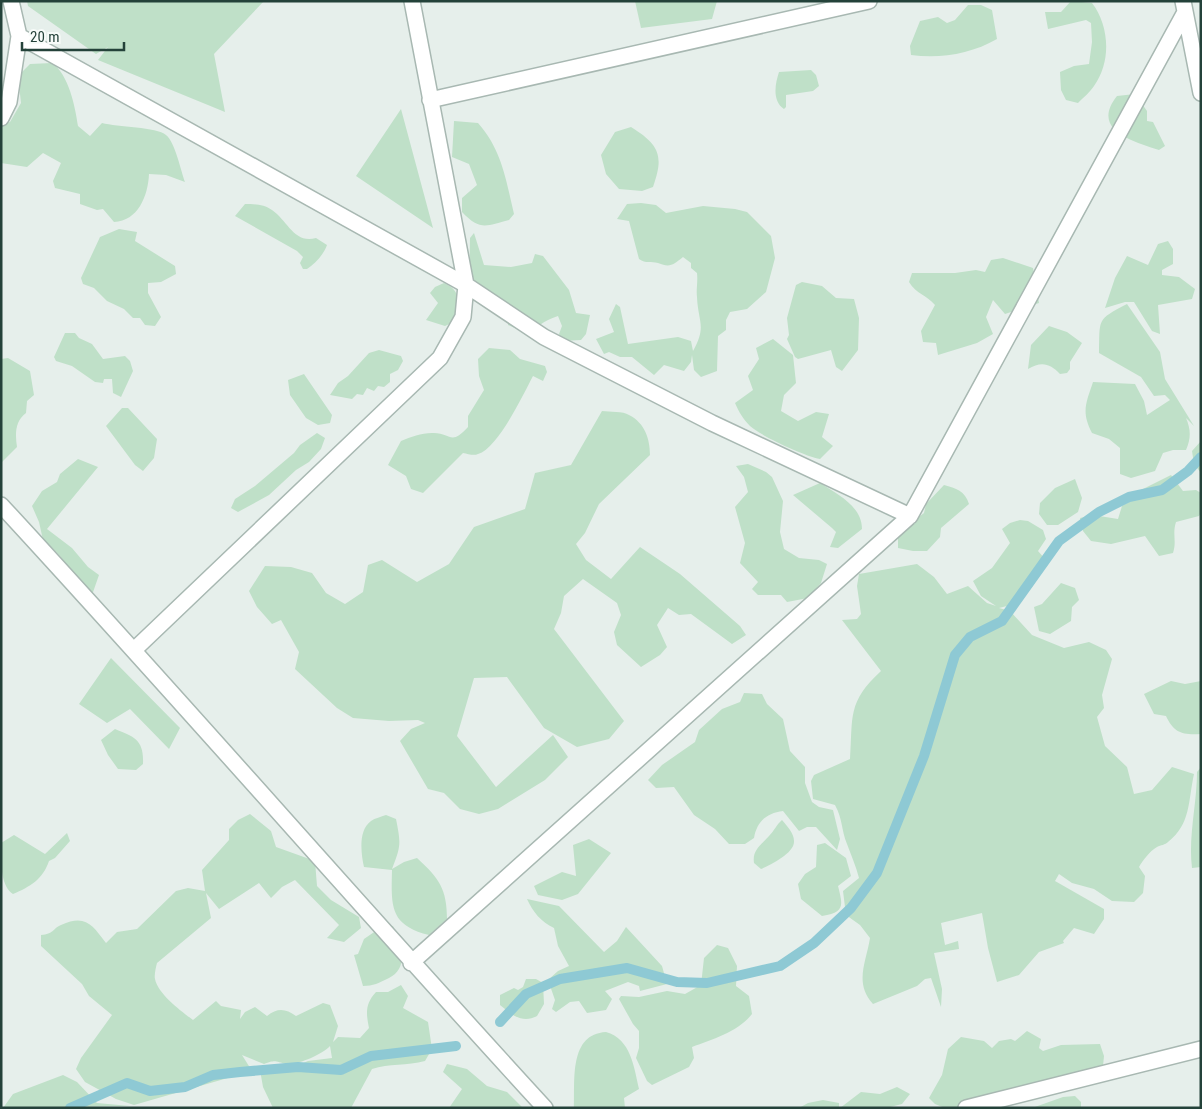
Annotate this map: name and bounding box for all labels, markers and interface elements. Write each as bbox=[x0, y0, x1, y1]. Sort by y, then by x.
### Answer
scale bar bbox=[22, 20, 125, 52]
text: 20 m bbox=[30, 28, 60, 46]

